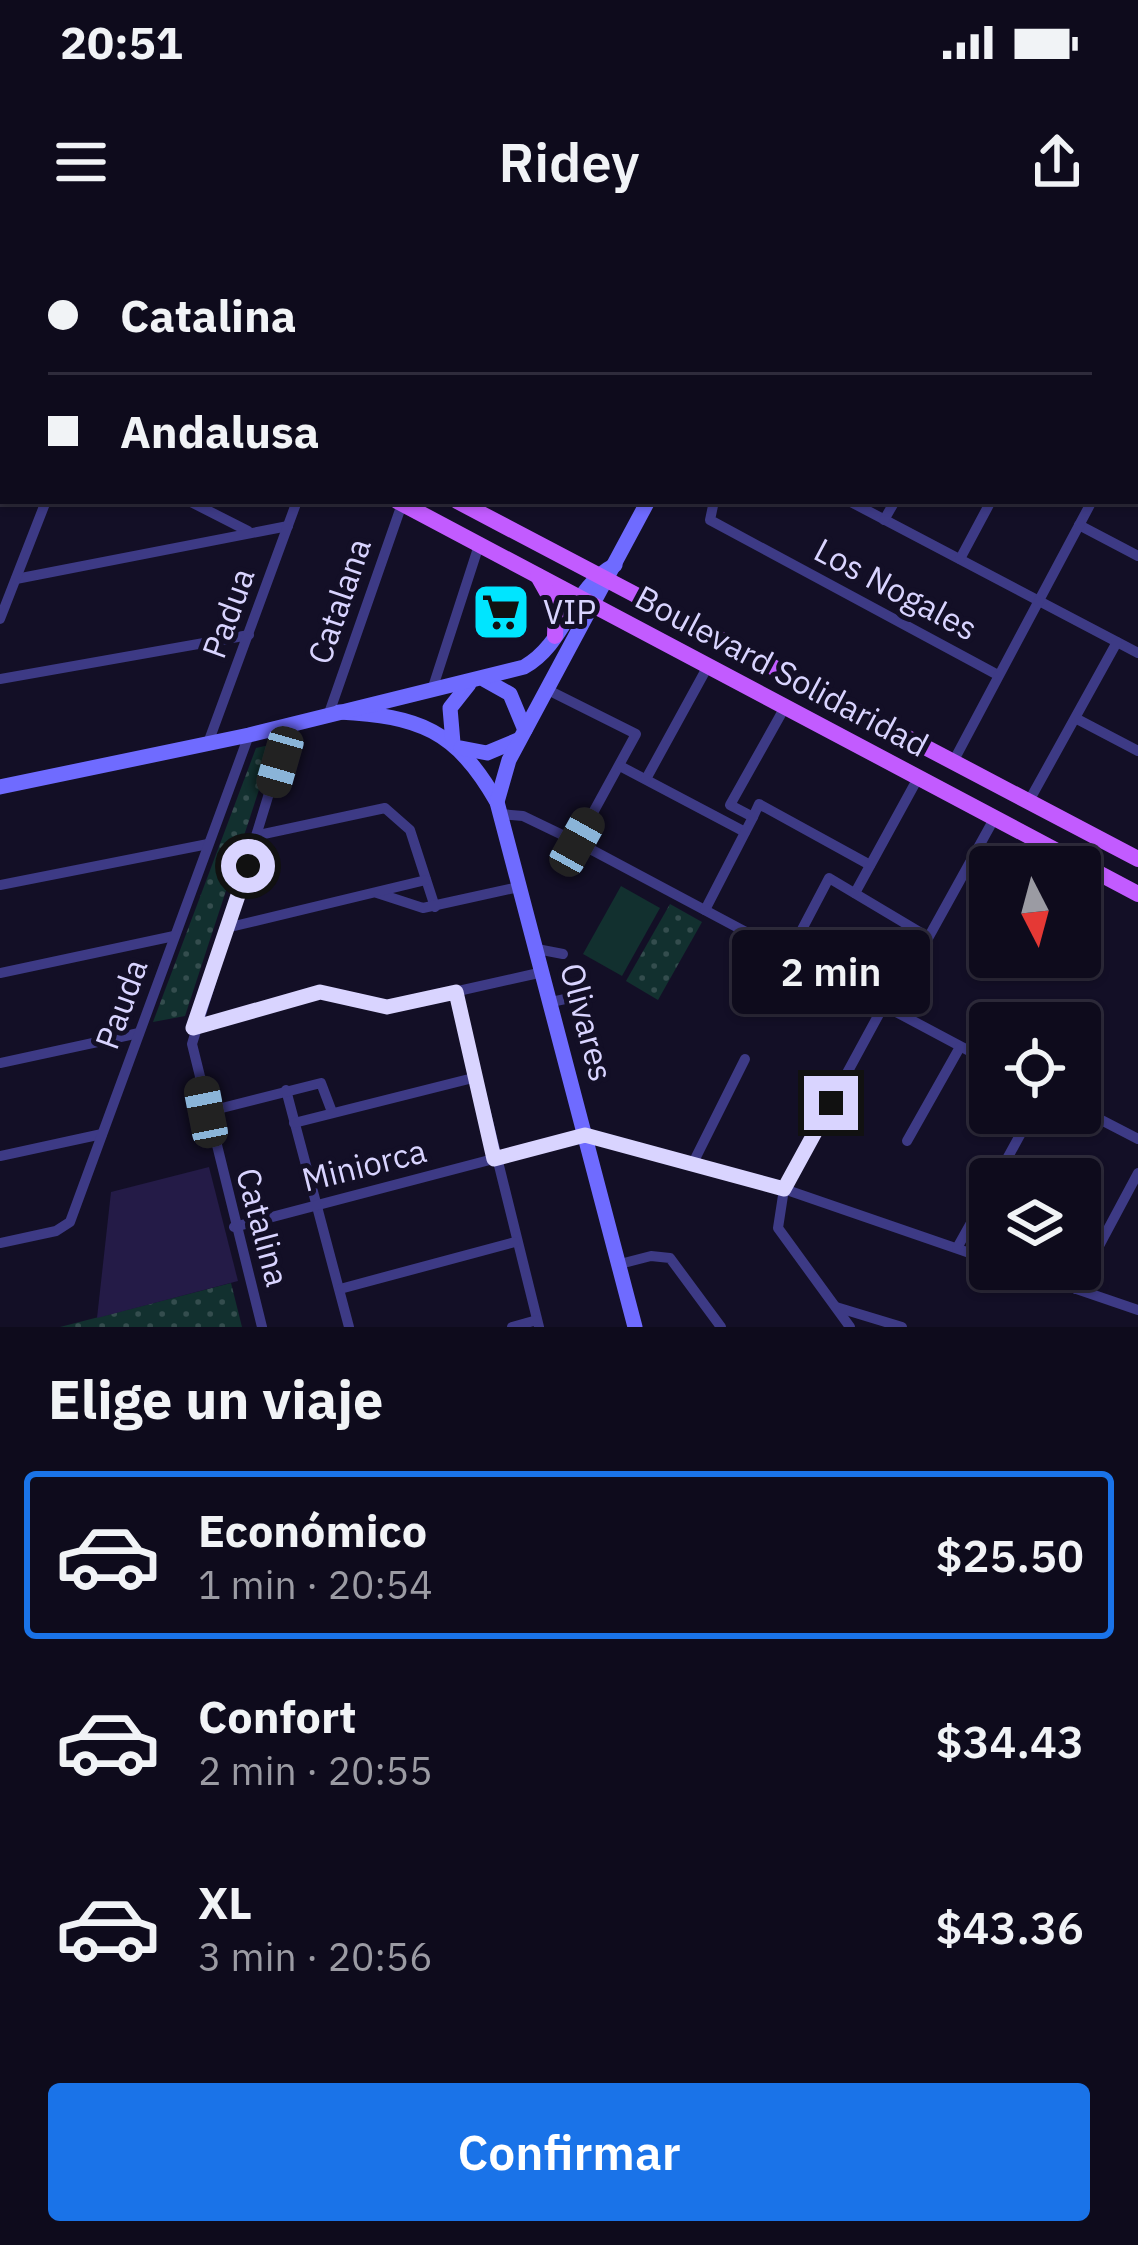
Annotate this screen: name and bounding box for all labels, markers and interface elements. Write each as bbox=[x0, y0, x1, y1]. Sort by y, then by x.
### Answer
text: 20:51 bbox=[60, 13, 183, 71]
text: Ridey bbox=[498, 127, 640, 197]
icon: menu bbox=[48, 129, 114, 195]
icon: share bbox=[1024, 129, 1090, 195]
text: Catalina bbox=[120, 286, 296, 344]
text: Andalusa bbox=[120, 402, 319, 460]
street label: Los Nogales bbox=[807, 528, 985, 649]
street label: Catalana bbox=[297, 532, 380, 669]
street label: Padua bbox=[191, 562, 264, 664]
street label: Boulevard Solidaridad bbox=[628, 575, 936, 766]
supermarket icon: VIP bbox=[470, 581, 532, 643]
place label: VIP bbox=[543, 590, 596, 633]
car bbox=[253, 722, 307, 802]
car bbox=[544, 802, 610, 882]
route start bbox=[221, 839, 275, 893]
north arrow bbox=[969, 846, 1101, 978]
map controls bbox=[969, 846, 1101, 1290]
callout: 2 min bbox=[732, 929, 930, 1013]
text: 2 min bbox=[781, 946, 881, 997]
street label: Pauda bbox=[84, 953, 157, 1055]
street label: Olivares bbox=[551, 958, 624, 1086]
button: locate bbox=[969, 1002, 1101, 1134]
car bbox=[181, 1073, 231, 1151]
route end bbox=[804, 1076, 858, 1130]
street label: Miniorca bbox=[297, 1128, 431, 1201]
button: layers bbox=[969, 1158, 1101, 1290]
street label: Catalina bbox=[227, 1163, 300, 1291]
text: Elige un viaje bbox=[48, 1364, 383, 1434]
icon: car bbox=[54, 1501, 162, 1609]
text: Económico bbox=[198, 1501, 427, 1559]
text: $25.50 bbox=[936, 1526, 1084, 1584]
text: 1 min · 20:54 bbox=[198, 1559, 433, 1610]
icon: car bbox=[54, 1687, 162, 1795]
text: Confort bbox=[198, 1687, 357, 1745]
text: $34.43 bbox=[936, 1712, 1084, 1770]
text: 2 min · 20:55 bbox=[198, 1745, 433, 1796]
icon: car bbox=[54, 1873, 162, 1981]
text: XL bbox=[198, 1873, 252, 1931]
text: $43.36 bbox=[936, 1898, 1084, 1956]
text: 3 min · 20:56 bbox=[198, 1931, 433, 1982]
button: Confirmar bbox=[48, 2083, 1090, 2221]

